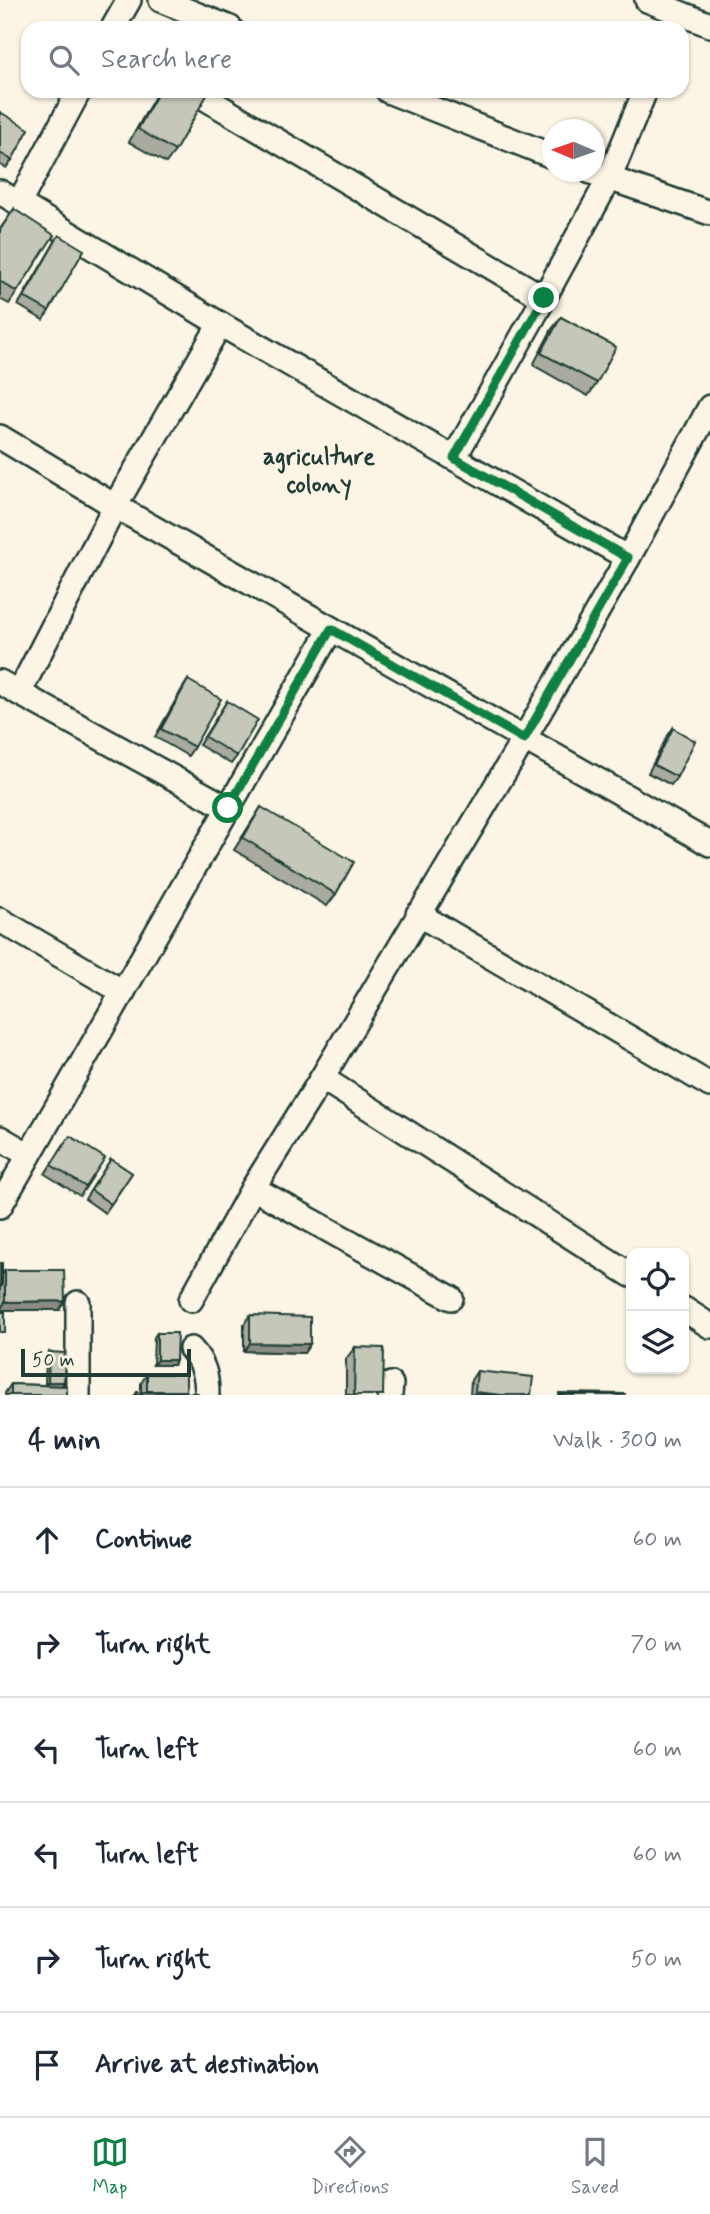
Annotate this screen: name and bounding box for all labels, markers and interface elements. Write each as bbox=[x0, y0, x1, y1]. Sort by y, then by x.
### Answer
search box bbox=[21, 21, 689, 98]
icon: search bbox=[45, 41, 83, 79]
text: Search here bbox=[101, 43, 232, 77]
north arrow bbox=[542, 119, 605, 182]
route end bbox=[528, 282, 559, 313]
district label: agriculture colony bbox=[263, 442, 375, 501]
route start bbox=[212, 792, 243, 823]
map controls bbox=[626, 1248, 689, 1374]
button: locate bbox=[626, 1248, 689, 1311]
button: layers bbox=[626, 1311, 689, 1374]
scale bar bbox=[21, 1346, 191, 1378]
text: 50 m bbox=[32, 1348, 75, 1373]
text: 4 min bbox=[28, 1421, 101, 1460]
text: Walk · 300 m bbox=[553, 1426, 682, 1456]
icon: ahead bbox=[28, 1521, 66, 1559]
text: Continue bbox=[95, 1523, 192, 1557]
text: 60 m bbox=[633, 1525, 682, 1555]
icon: right bbox=[28, 1626, 66, 1664]
text: Turn right bbox=[95, 1628, 211, 1662]
text: 70 m bbox=[630, 1630, 682, 1660]
icon: left bbox=[28, 1731, 66, 1769]
text: Turn left bbox=[95, 1733, 199, 1767]
text: 60 m bbox=[633, 1735, 682, 1765]
icon: left bbox=[28, 1836, 66, 1874]
text: Turn left bbox=[95, 1838, 199, 1872]
text: 60 m bbox=[633, 1840, 682, 1870]
icon: right bbox=[28, 1941, 66, 1979]
text: Turn right bbox=[95, 1943, 211, 1977]
text: 50 m bbox=[631, 1945, 682, 1975]
icon: arrive bbox=[28, 2046, 66, 2084]
text: Arrive at destination bbox=[95, 2048, 319, 2082]
tab: Map bbox=[91, 2133, 129, 2200]
tab: Directions bbox=[311, 2133, 389, 2200]
tab: Saved bbox=[571, 2133, 619, 2200]

